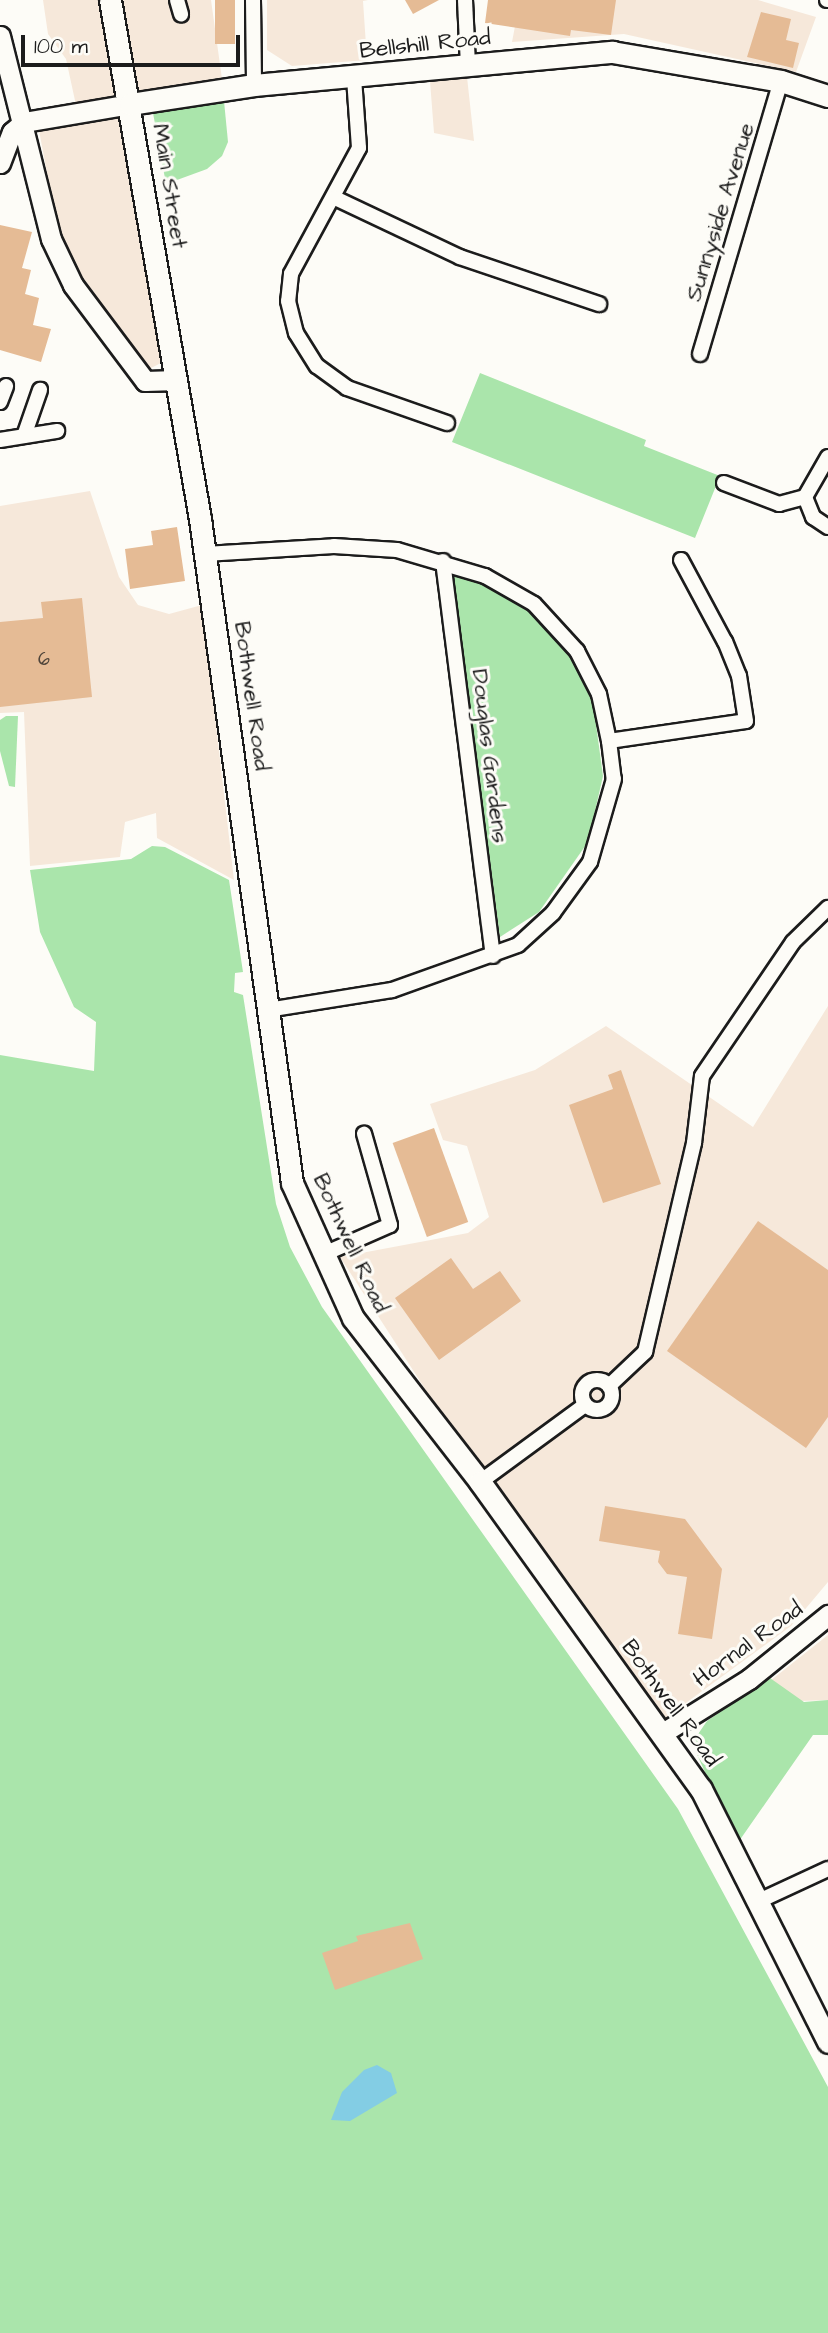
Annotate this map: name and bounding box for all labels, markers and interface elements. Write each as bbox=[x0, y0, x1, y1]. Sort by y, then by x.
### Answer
scale bar bbox=[24, 21, 243, 65]
street label: Bellshill Road bbox=[358, 23, 492, 65]
text: 100 m bbox=[34, 32, 88, 61]
street label: Sunnyside Avenue bbox=[680, 119, 760, 305]
street label: Main Street bbox=[147, 122, 193, 250]
street label: Bothwell Road bbox=[228, 620, 276, 772]
house number: 6 bbox=[38, 649, 50, 671]
street label: Douglas Gardens bbox=[466, 667, 514, 845]
street label: Bothwell Road bbox=[307, 1169, 395, 1317]
street label: Hornal Road bbox=[688, 1595, 808, 1693]
street label: Bothwell Road bbox=[616, 1634, 726, 1772]

